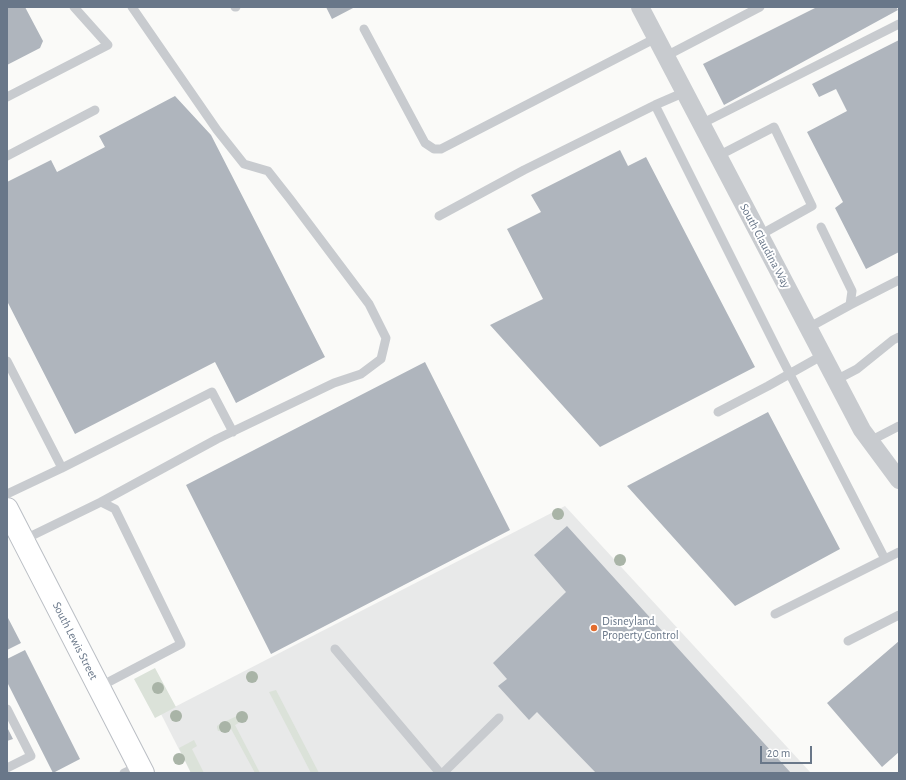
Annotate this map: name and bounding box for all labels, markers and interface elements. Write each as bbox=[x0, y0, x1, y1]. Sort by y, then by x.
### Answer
street label: South Claudina Way bbox=[737, 201, 793, 291]
street label: South Lewis Street bbox=[49, 600, 101, 682]
place label: Disneyland Property Control bbox=[602, 614, 679, 642]
marker: Disneyland Property Control bbox=[589, 623, 599, 633]
scale bar bbox=[762, 738, 814, 764]
text: 20 m bbox=[767, 747, 790, 759]

